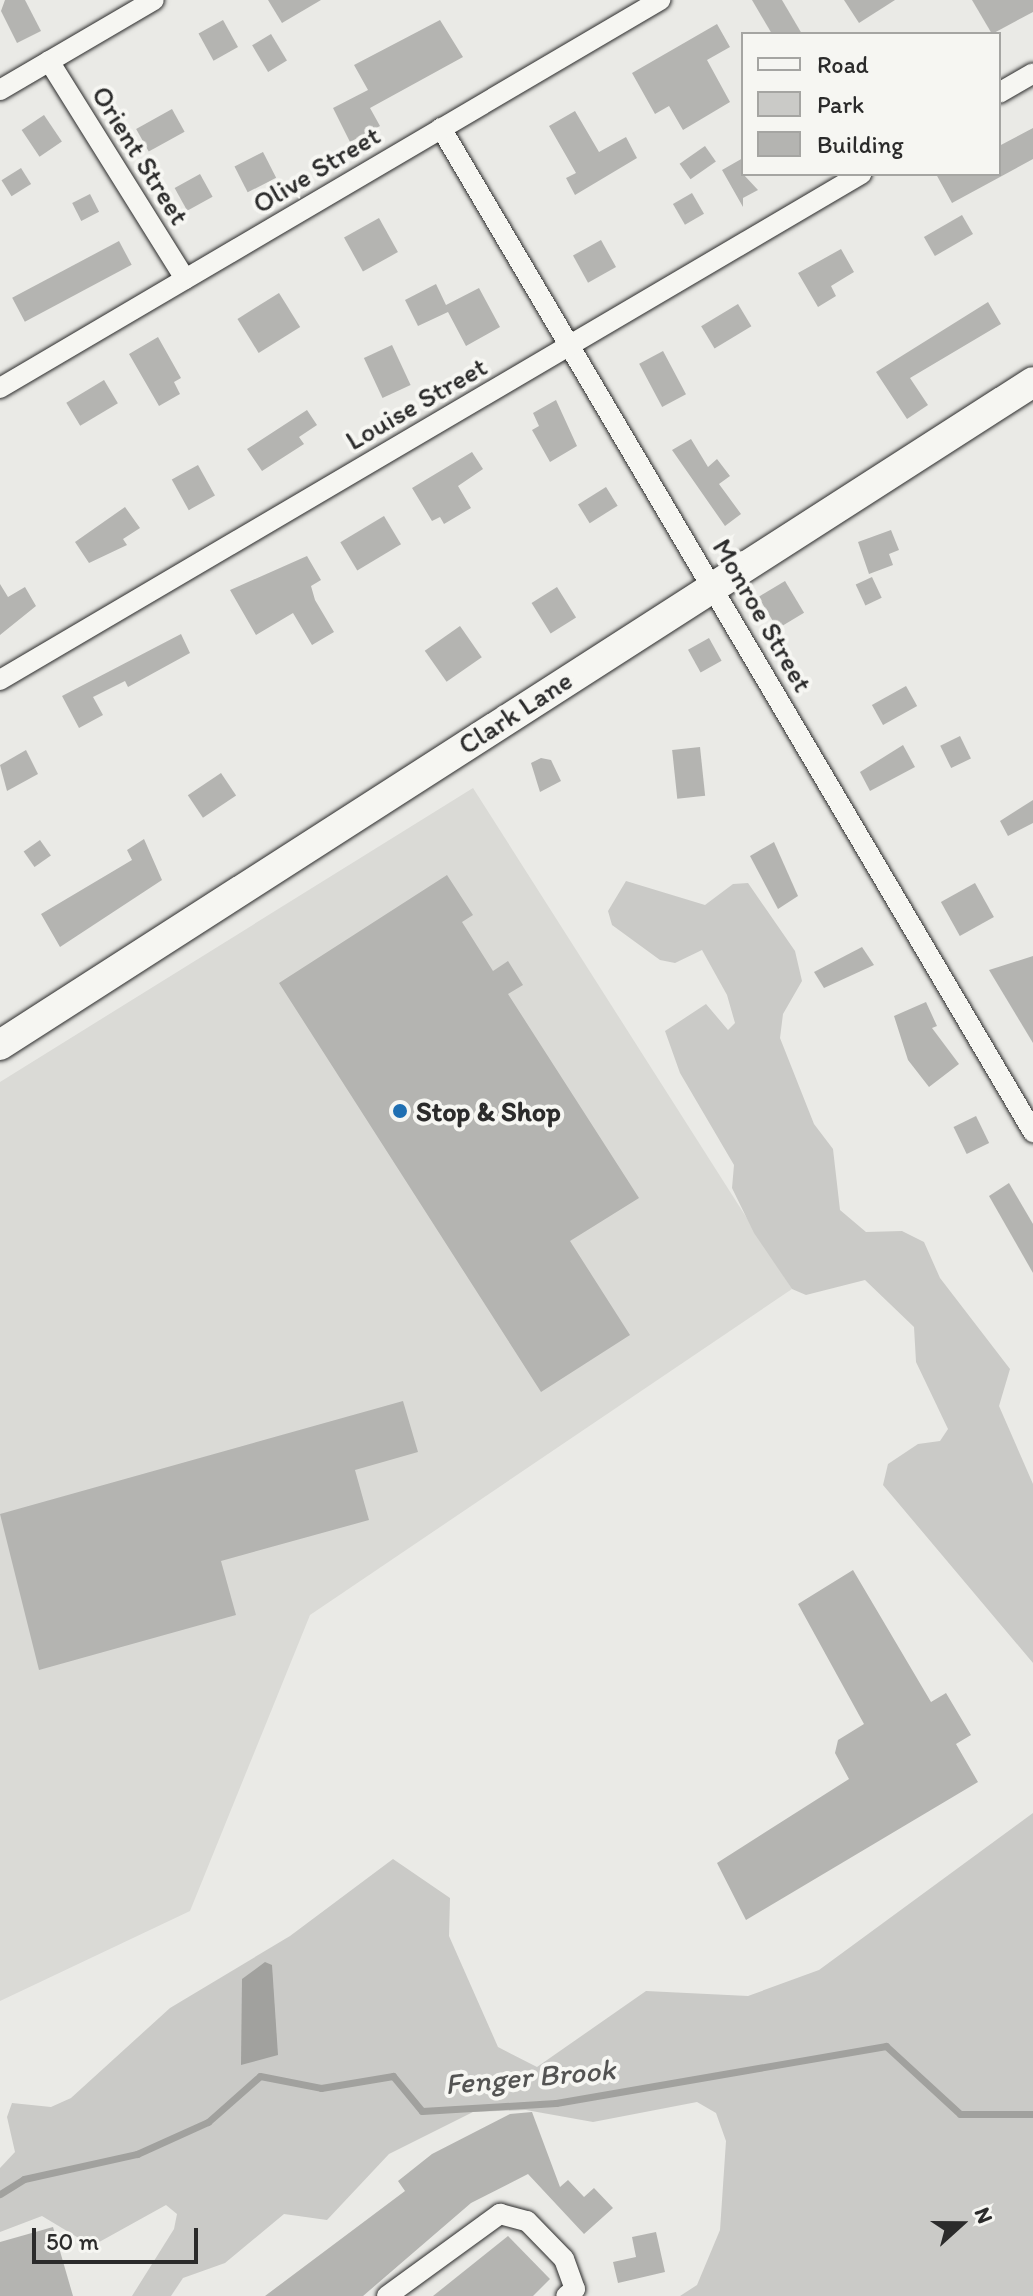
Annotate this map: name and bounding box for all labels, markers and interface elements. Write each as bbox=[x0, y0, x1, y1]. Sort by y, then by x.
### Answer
legend bbox=[741, 32, 1001, 176]
text: Road bbox=[817, 50, 869, 79]
street label: Orient Street bbox=[85, 79, 197, 231]
text: Park bbox=[817, 90, 864, 119]
street label: Olive Street bbox=[247, 118, 385, 220]
text: Building bbox=[817, 130, 904, 159]
street label: Louise Street bbox=[340, 349, 492, 457]
street label: Monroe Street bbox=[706, 533, 820, 697]
street label: Clark Lane bbox=[451, 663, 579, 761]
place label: Stop & Shop bbox=[416, 1094, 560, 1128]
marker: Stop & Shop bbox=[391, 1102, 409, 1120]
water label: Fenger Brook bbox=[443, 2052, 617, 2102]
north arrow bbox=[921, 2184, 1001, 2264]
text: N bbox=[969, 2203, 999, 2227]
scale bar bbox=[36, 2212, 202, 2262]
text: 50 m bbox=[46, 2227, 99, 2256]

